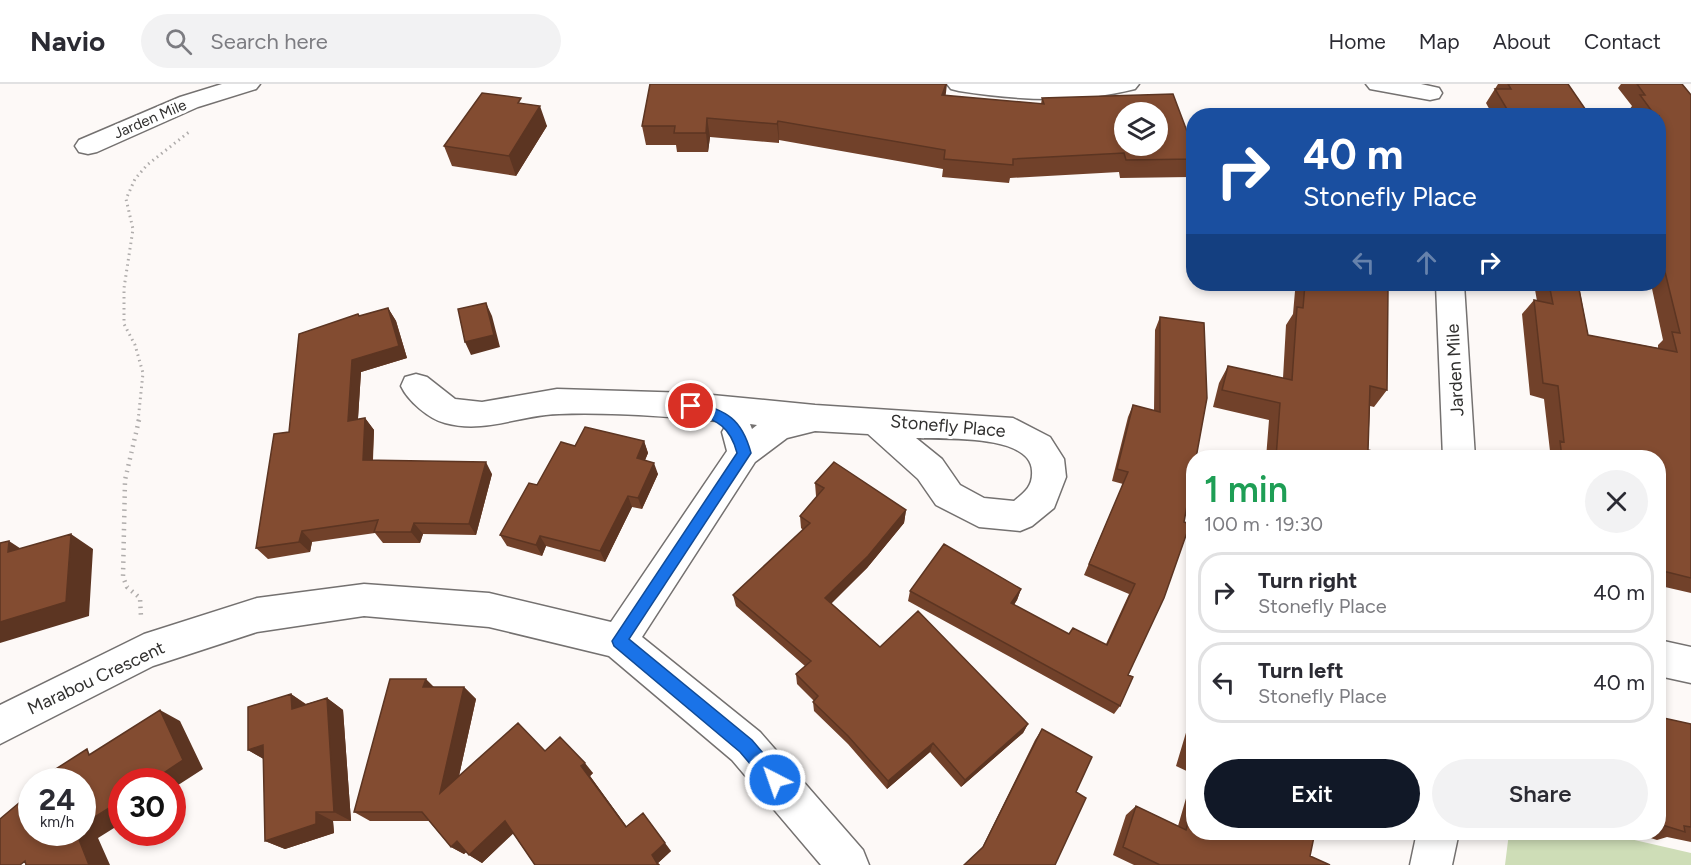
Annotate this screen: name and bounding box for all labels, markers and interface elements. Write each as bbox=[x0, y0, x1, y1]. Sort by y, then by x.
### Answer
search box bbox=[141, 14, 561, 68]
text: Navio bbox=[30, 24, 105, 58]
icon: search bbox=[162, 25, 195, 58]
text: Search here bbox=[210, 28, 328, 55]
text: Home bbox=[1329, 29, 1386, 54]
text: Map bbox=[1419, 29, 1460, 54]
text: About bbox=[1493, 29, 1551, 54]
text: Contact bbox=[1584, 29, 1661, 54]
street label: Jarden Mile bbox=[111, 96, 189, 142]
map controls bbox=[1114, 102, 1168, 156]
button: layers bbox=[1114, 102, 1168, 156]
text: 40 m bbox=[1303, 129, 1403, 180]
icon: right bbox=[1204, 132, 1282, 210]
text: Stonefly Place bbox=[1303, 180, 1477, 213]
icon: left bbox=[1347, 246, 1380, 279]
icon: ahead bbox=[1410, 246, 1443, 279]
icon: right bbox=[1473, 246, 1506, 279]
street label: Jarden Mile bbox=[1442, 323, 1468, 417]
pin bbox=[665, 380, 716, 431]
icon: arrive bbox=[674, 389, 707, 422]
street label: Stonefly Place bbox=[889, 410, 1007, 442]
text: 1 min bbox=[1204, 468, 1288, 511]
button: close bbox=[1585, 470, 1648, 533]
text: 100 m · 19:30 bbox=[1204, 512, 1323, 536]
text: Turn right bbox=[1258, 567, 1357, 594]
icon: right bbox=[1207, 576, 1240, 609]
text: 40 m bbox=[1593, 579, 1645, 606]
text: Stonefly Place bbox=[1258, 594, 1387, 618]
street label: Marabou Crescent bbox=[24, 636, 168, 719]
text: Turn left bbox=[1258, 657, 1344, 684]
icon: left bbox=[1207, 666, 1240, 699]
text: 40 m bbox=[1593, 669, 1645, 696]
text: Stonefly Place bbox=[1258, 684, 1387, 708]
position arrow bbox=[743, 748, 807, 812]
button: Exit bbox=[1204, 759, 1420, 828]
button: Share bbox=[1432, 759, 1648, 828]
speed limit sign: 30 bbox=[108, 768, 186, 846]
text: 24 bbox=[39, 781, 75, 818]
text: km/h bbox=[40, 813, 74, 831]

